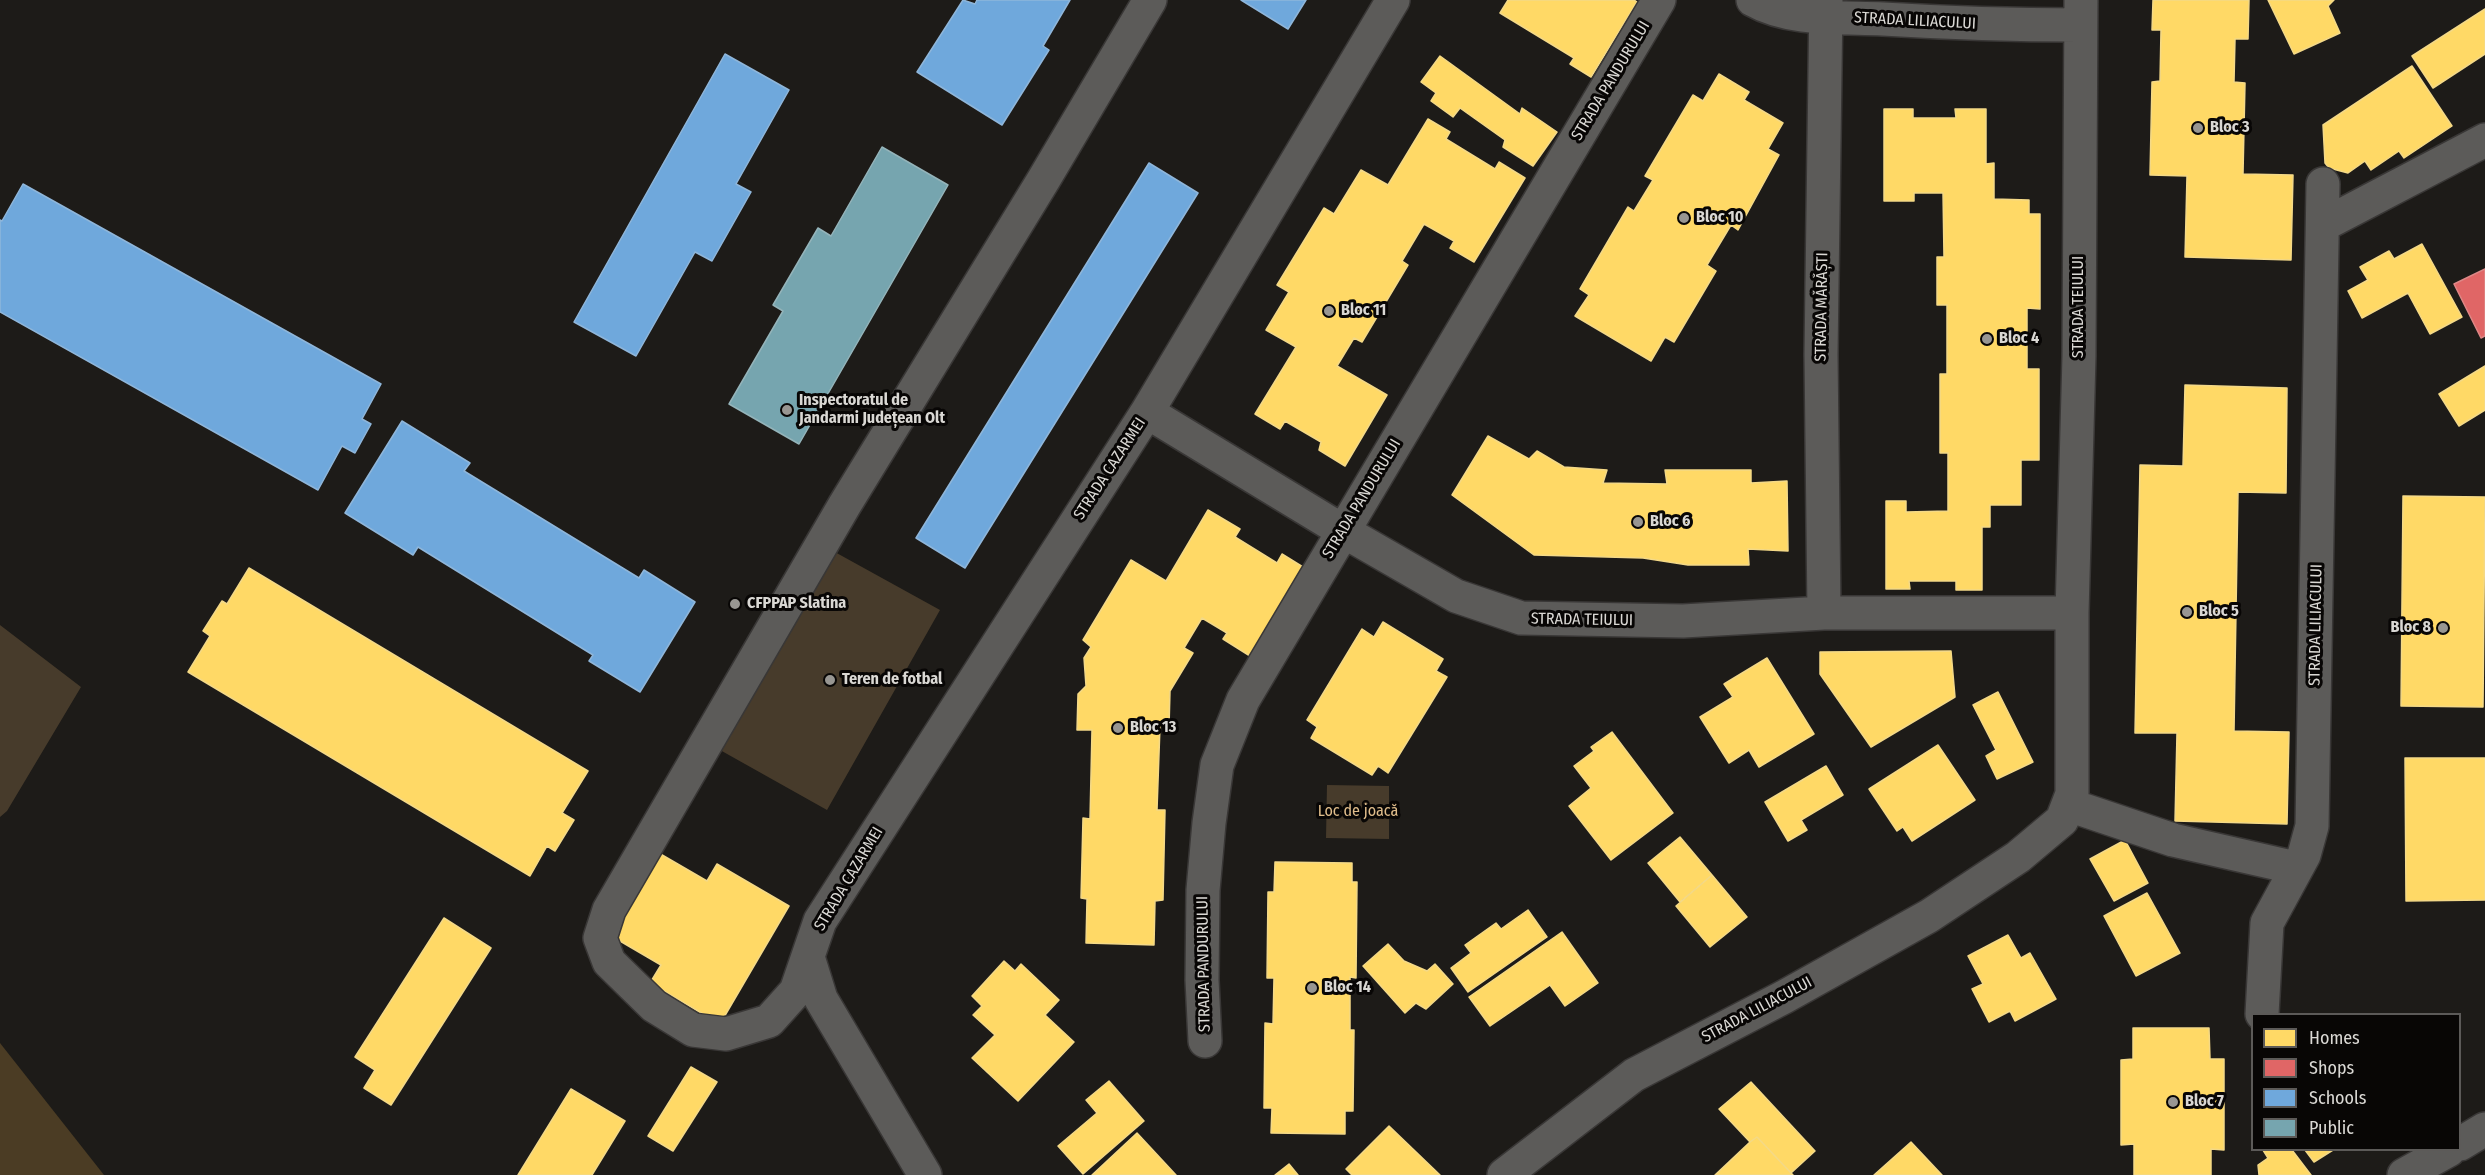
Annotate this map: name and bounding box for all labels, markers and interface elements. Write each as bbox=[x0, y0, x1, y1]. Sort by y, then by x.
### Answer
street label: STRADA LILIACULUI bbox=[1854, 8, 1976, 34]
street label: STRADA PANDURULUI bbox=[1568, 18, 1654, 144]
place label: Bloc 3 bbox=[2210, 118, 2250, 138]
marker: Bloc 3 bbox=[2191, 121, 2205, 135]
place label: Bloc 10 bbox=[1696, 208, 1744, 228]
marker: Bloc 10 bbox=[1677, 211, 1691, 225]
street label: STRADA MĂRĂȘTI bbox=[1811, 252, 1833, 362]
street label: STRADA TEIULUI bbox=[2069, 256, 2089, 358]
place label: Bloc 11 bbox=[1341, 301, 1386, 321]
marker: Bloc 11 bbox=[1322, 304, 1336, 318]
place label: Bloc 4 bbox=[1999, 329, 2039, 349]
marker: Bloc 4 bbox=[1980, 332, 1994, 346]
place label: Inspectoratul de Jandarmi Județean Olt bbox=[799, 391, 945, 429]
marker: Inspectoratul de Jandarmi Județean Olt bbox=[780, 403, 794, 417]
street label: STRADA CAZARMEI bbox=[1070, 414, 1150, 524]
street label: STRADA PANDURULUI bbox=[1319, 436, 1405, 562]
place label: Bloc 6 bbox=[1650, 512, 1690, 532]
marker: Bloc 6 bbox=[1631, 515, 1645, 529]
street label: STRADA LILIACULUI bbox=[2305, 564, 2327, 686]
place label: CFPPAP Slatina bbox=[747, 594, 846, 614]
marker: CFPPAP Slatina bbox=[728, 597, 742, 611]
place label: Bloc 5 bbox=[2199, 602, 2239, 622]
marker: Bloc 5 bbox=[2180, 605, 2194, 619]
street label: STRADA TEIULUI bbox=[1531, 610, 1633, 630]
place label: Bloc 8 bbox=[2390, 618, 2431, 638]
marker: Bloc 8 bbox=[2436, 621, 2450, 635]
place label: Teren de fotbal bbox=[842, 670, 942, 690]
marker: Teren de fotbal bbox=[823, 673, 837, 687]
place label: Bloc 13 bbox=[1130, 718, 1176, 738]
marker: Bloc 13 bbox=[1111, 721, 1125, 735]
park label: Loc de joacă bbox=[1318, 802, 1398, 822]
street label: STRADA CAZARMEI bbox=[810, 824, 888, 934]
street label: STRADA PANDURULUI bbox=[1193, 896, 1215, 1032]
street label: STRADA LILIACULUI bbox=[1699, 973, 1815, 1047]
place label: Bloc 14 bbox=[1324, 978, 1371, 998]
marker: Bloc 14 bbox=[1305, 981, 1319, 995]
legend bbox=[2251, 1013, 2461, 1151]
text: Homes bbox=[2309, 1027, 2360, 1049]
text: Shops bbox=[2309, 1057, 2354, 1079]
text: Schools bbox=[2309, 1087, 2367, 1109]
place label: Bloc 7 bbox=[2185, 1092, 2224, 1112]
marker: Bloc 7 bbox=[2166, 1095, 2180, 1109]
text: Public bbox=[2309, 1117, 2354, 1139]

